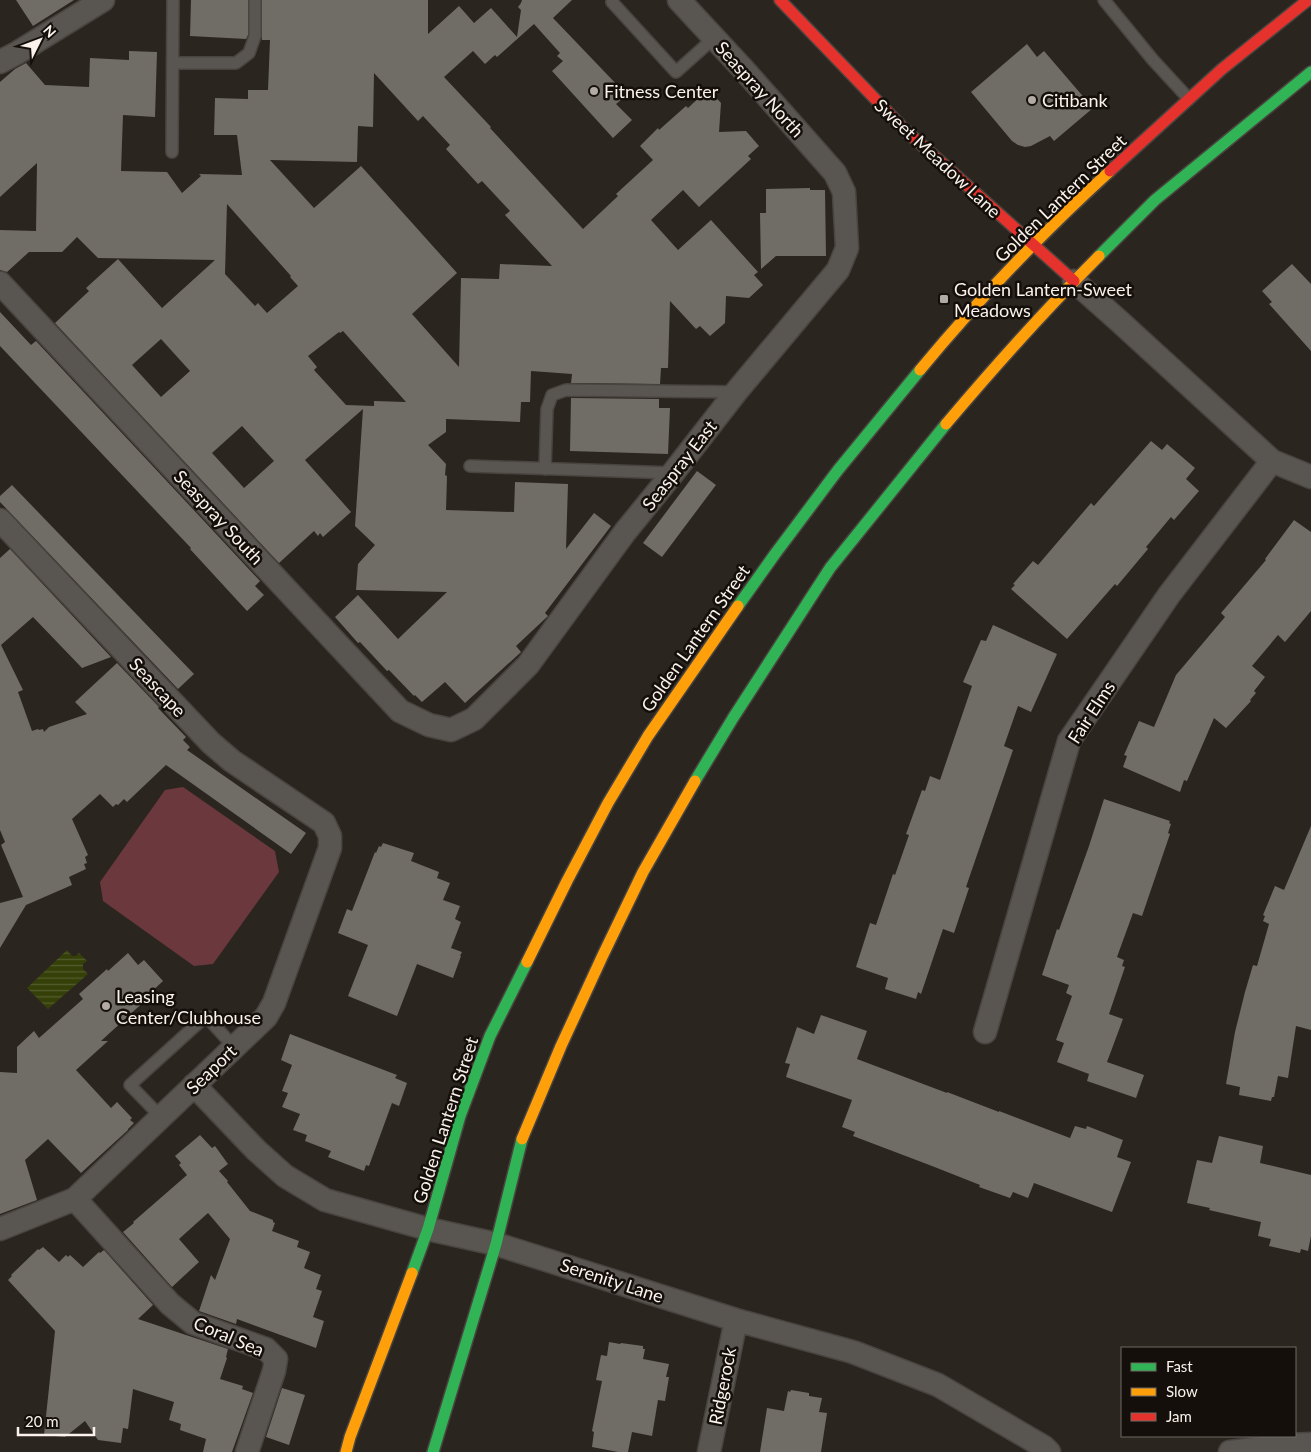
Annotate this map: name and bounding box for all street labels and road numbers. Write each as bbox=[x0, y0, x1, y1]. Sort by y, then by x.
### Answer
street label: Seaspray North bbox=[711, 37, 809, 141]
street label: Sweet Meadow Lane bbox=[870, 94, 1006, 222]
street label: Golden Lantern Street bbox=[990, 129, 1131, 266]
street label: Seaspray East bbox=[637, 415, 721, 514]
street label: Seaspray South bbox=[170, 465, 268, 569]
street label: Golden Lantern Street bbox=[636, 560, 754, 716]
street label: Seascape bbox=[125, 653, 191, 721]
street label: Fair Elms bbox=[1063, 676, 1119, 747]
street label: Golden Lantern Street bbox=[408, 1033, 483, 1206]
street label: Seaport bbox=[181, 1039, 241, 1098]
street label: Serenity Lane bbox=[558, 1253, 666, 1307]
street label: Coral Sea bbox=[190, 1311, 268, 1361]
street label: Ridgerock bbox=[704, 1345, 740, 1427]

